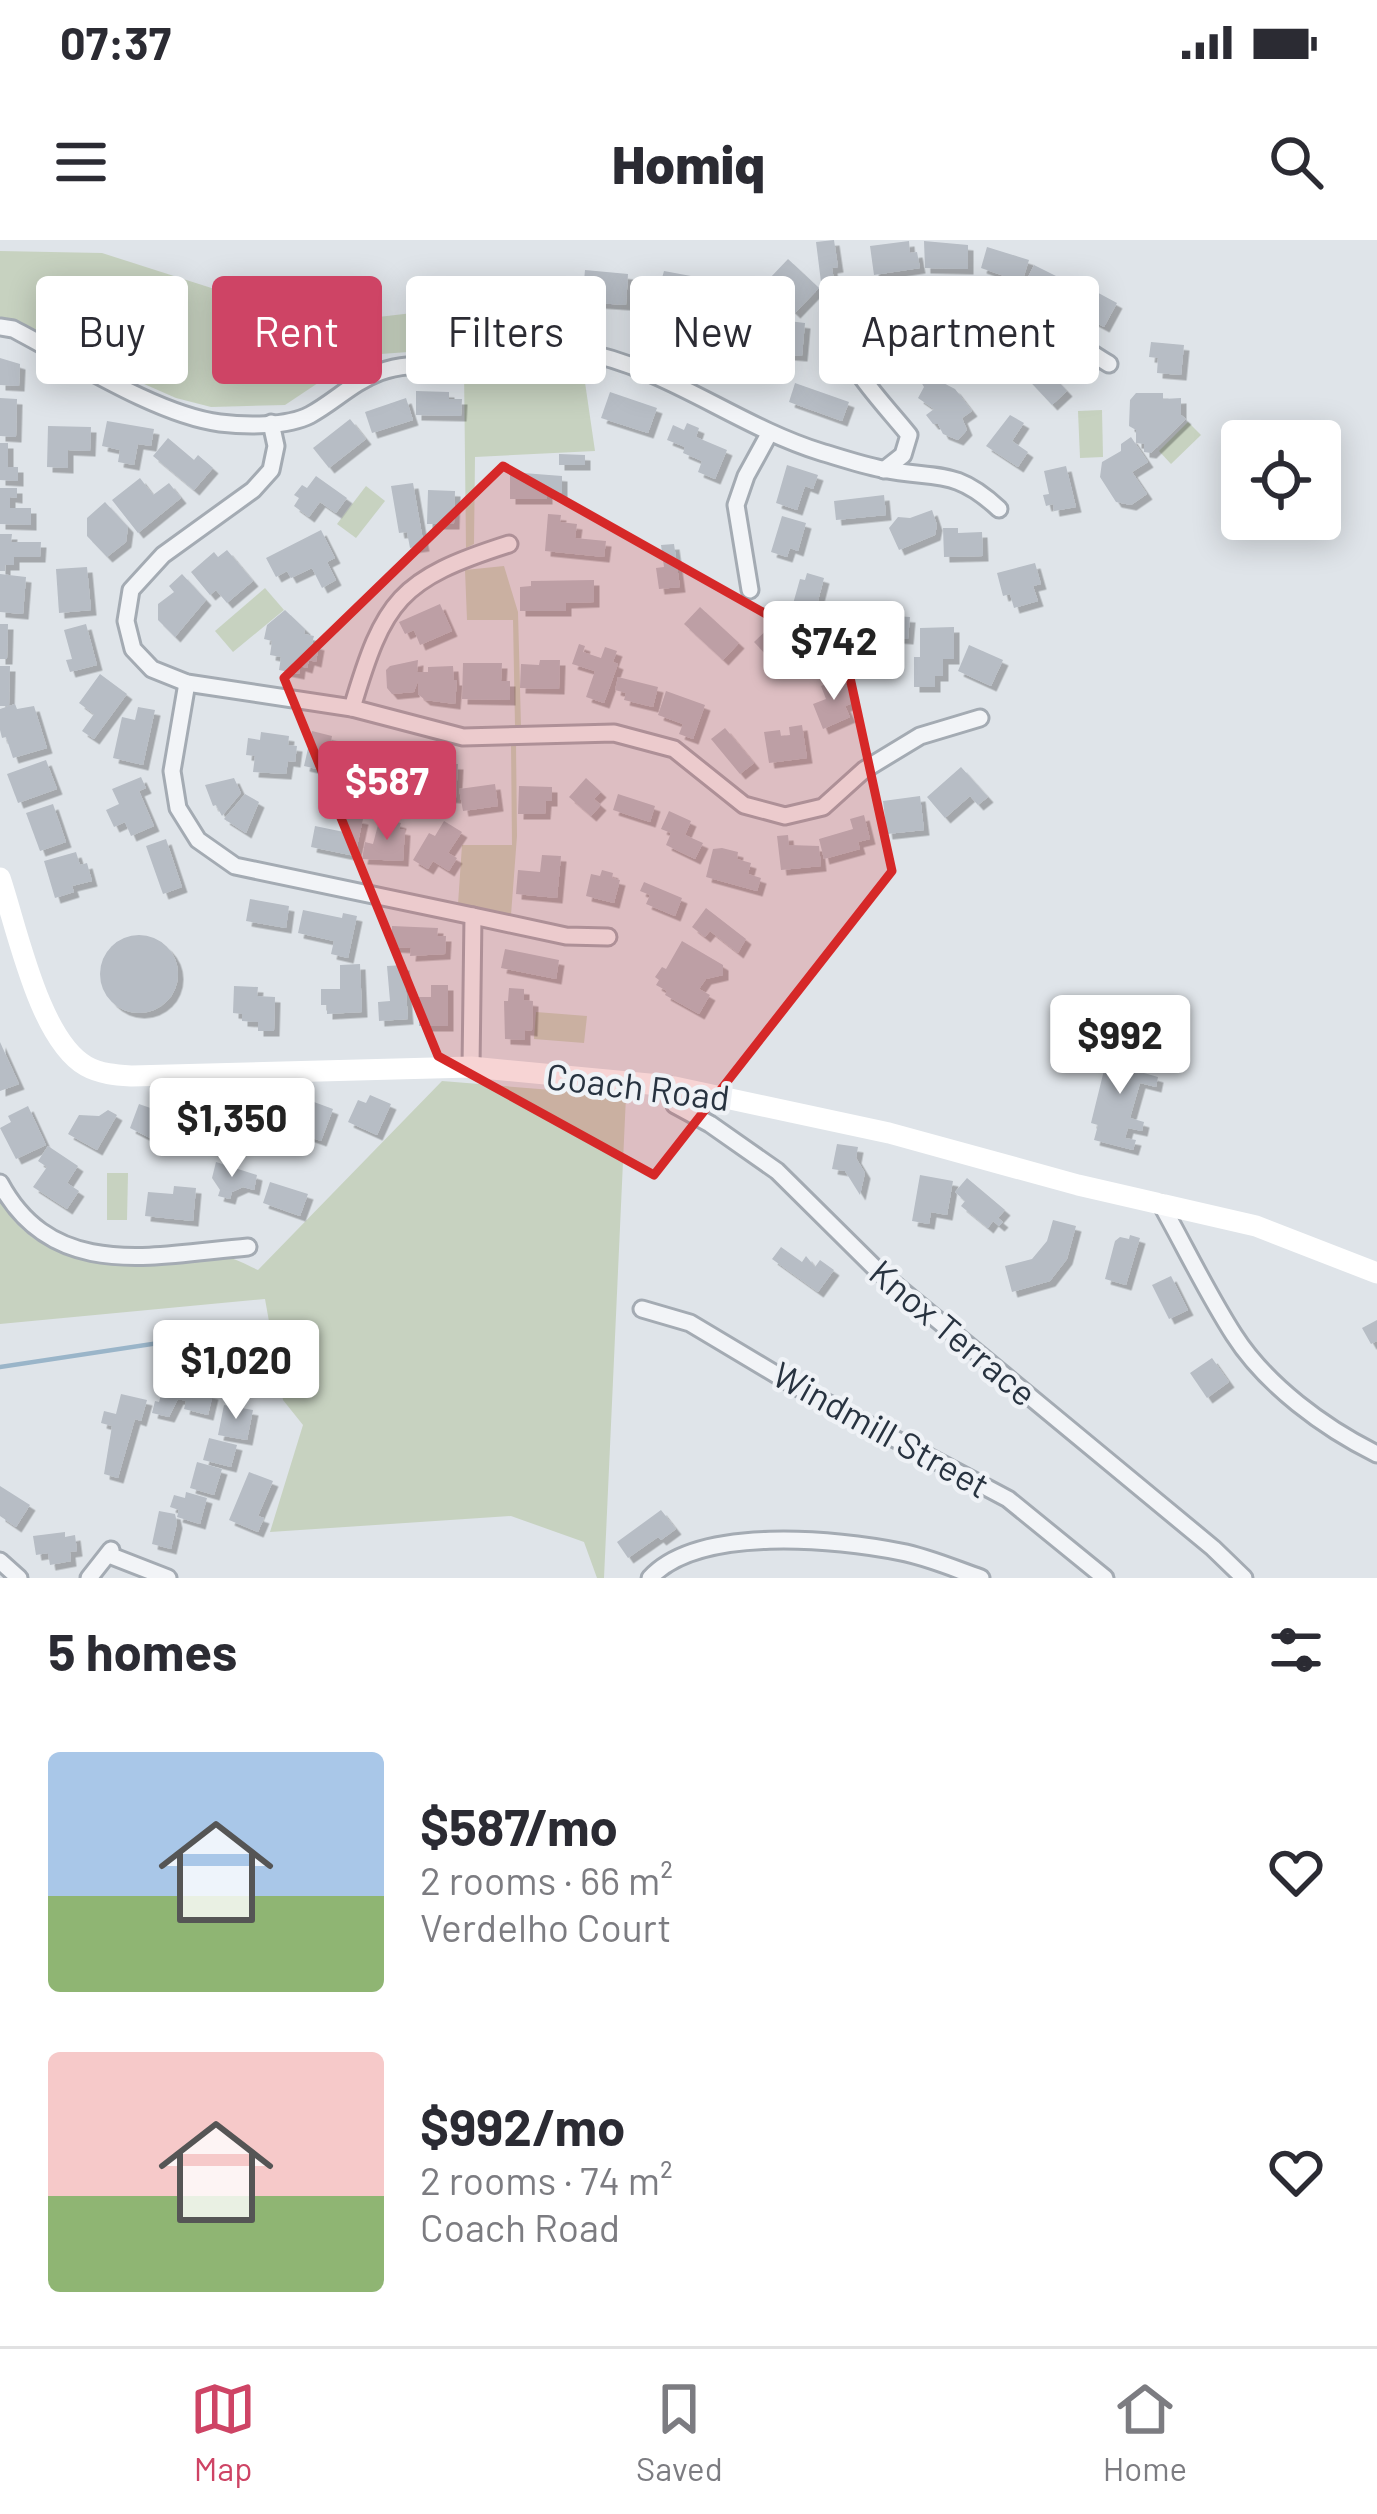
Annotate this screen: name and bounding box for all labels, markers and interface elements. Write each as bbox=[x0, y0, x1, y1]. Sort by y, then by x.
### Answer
text: 07:37 bbox=[60, 15, 171, 69]
icon: menu bbox=[48, 129, 114, 195]
icon: search bbox=[1263, 129, 1329, 195]
text: Homiq bbox=[612, 130, 765, 195]
chip: Buy bbox=[36, 276, 188, 384]
chip: Rent bbox=[212, 276, 382, 384]
chip: Filters bbox=[406, 276, 606, 384]
chip: New bbox=[630, 276, 795, 384]
chip: Apartment bbox=[819, 276, 1099, 384]
map controls bbox=[1221, 420, 1341, 540]
button: locate bbox=[1221, 420, 1341, 540]
pin: $742 bbox=[763, 601, 905, 703]
text: $742 bbox=[790, 616, 878, 663]
pin: $587 bbox=[316, 741, 458, 843]
text: $587 bbox=[345, 756, 429, 803]
pin: $992 bbox=[1049, 995, 1191, 1097]
text: $992 bbox=[1077, 1010, 1163, 1057]
street label: Coach Road bbox=[544, 1053, 732, 1118]
pin: $1,350 bbox=[134, 1078, 330, 1180]
text: $1,350 bbox=[177, 1093, 287, 1140]
street label: Knox Terrace bbox=[862, 1250, 1046, 1414]
pin: $1,020 bbox=[138, 1320, 334, 1422]
text: $1,020 bbox=[180, 1335, 292, 1382]
street label: Windmill Street bbox=[766, 1352, 997, 1506]
icon: filters bbox=[1263, 1617, 1329, 1683]
text: 5 homes bbox=[48, 1620, 237, 1681]
text: $587/mo bbox=[420, 1795, 618, 1856]
icon: home bbox=[144, 1800, 288, 1944]
icon: heart bbox=[1263, 1839, 1329, 1905]
text: 2 rooms · 66 m² bbox=[420, 1856, 673, 1903]
text: Verdelho Court bbox=[420, 1903, 671, 1950]
text: $992/mo bbox=[420, 2095, 625, 2156]
icon: home bbox=[144, 2100, 288, 2244]
icon: heart bbox=[1263, 2139, 1329, 2205]
text: 2 rooms · 74 m² bbox=[420, 2156, 673, 2203]
text: Coach Road bbox=[420, 2203, 620, 2250]
tab: Map bbox=[190, 2376, 256, 2488]
tab: Saved bbox=[636, 2376, 723, 2488]
tab: Home bbox=[1103, 2376, 1187, 2488]

